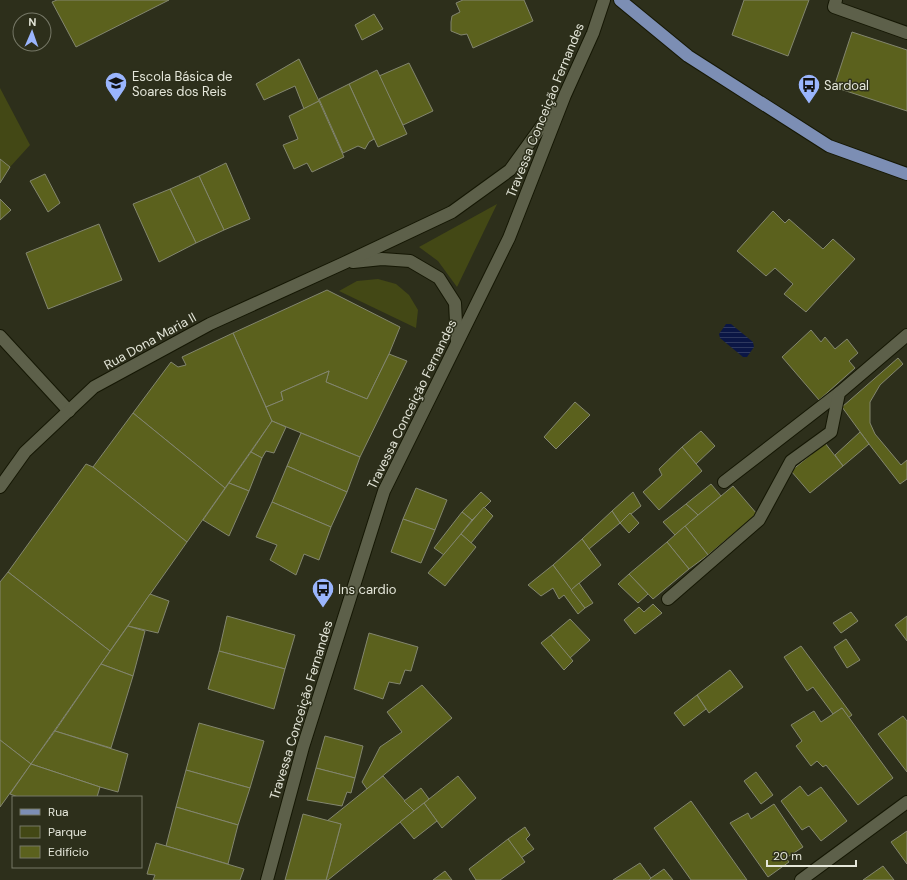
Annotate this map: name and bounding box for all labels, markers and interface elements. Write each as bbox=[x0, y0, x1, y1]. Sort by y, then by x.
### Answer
north arrow bbox=[12, 12, 52, 52]
text: N bbox=[28, 15, 37, 29]
street label: Travessa Conceição Fernandes bbox=[502, 20, 588, 200]
place label: Escola Básica de Soares dos Reis bbox=[132, 68, 233, 100]
school or university icon: Escola Básica de Soares dos Reis bbox=[103, 70, 129, 103]
bus stop icon: Sardoal bbox=[796, 72, 822, 105]
place label: Sardoal bbox=[824, 77, 869, 94]
street label: Rua Dona Maria II bbox=[101, 309, 199, 373]
street label: Travessa Conceição Fernandes bbox=[363, 316, 461, 492]
bus stop icon: Ins cardio bbox=[310, 576, 336, 609]
place label: Ins cardio bbox=[338, 581, 397, 598]
street label: Travessa Conceição Fernandes bbox=[266, 618, 336, 802]
legend bbox=[12, 796, 142, 868]
text: Rua bbox=[48, 804, 69, 820]
text: Parque bbox=[48, 824, 87, 840]
scale bar bbox=[767, 842, 856, 868]
text: Edifício bbox=[48, 844, 89, 860]
text: 20 m bbox=[773, 848, 802, 864]

